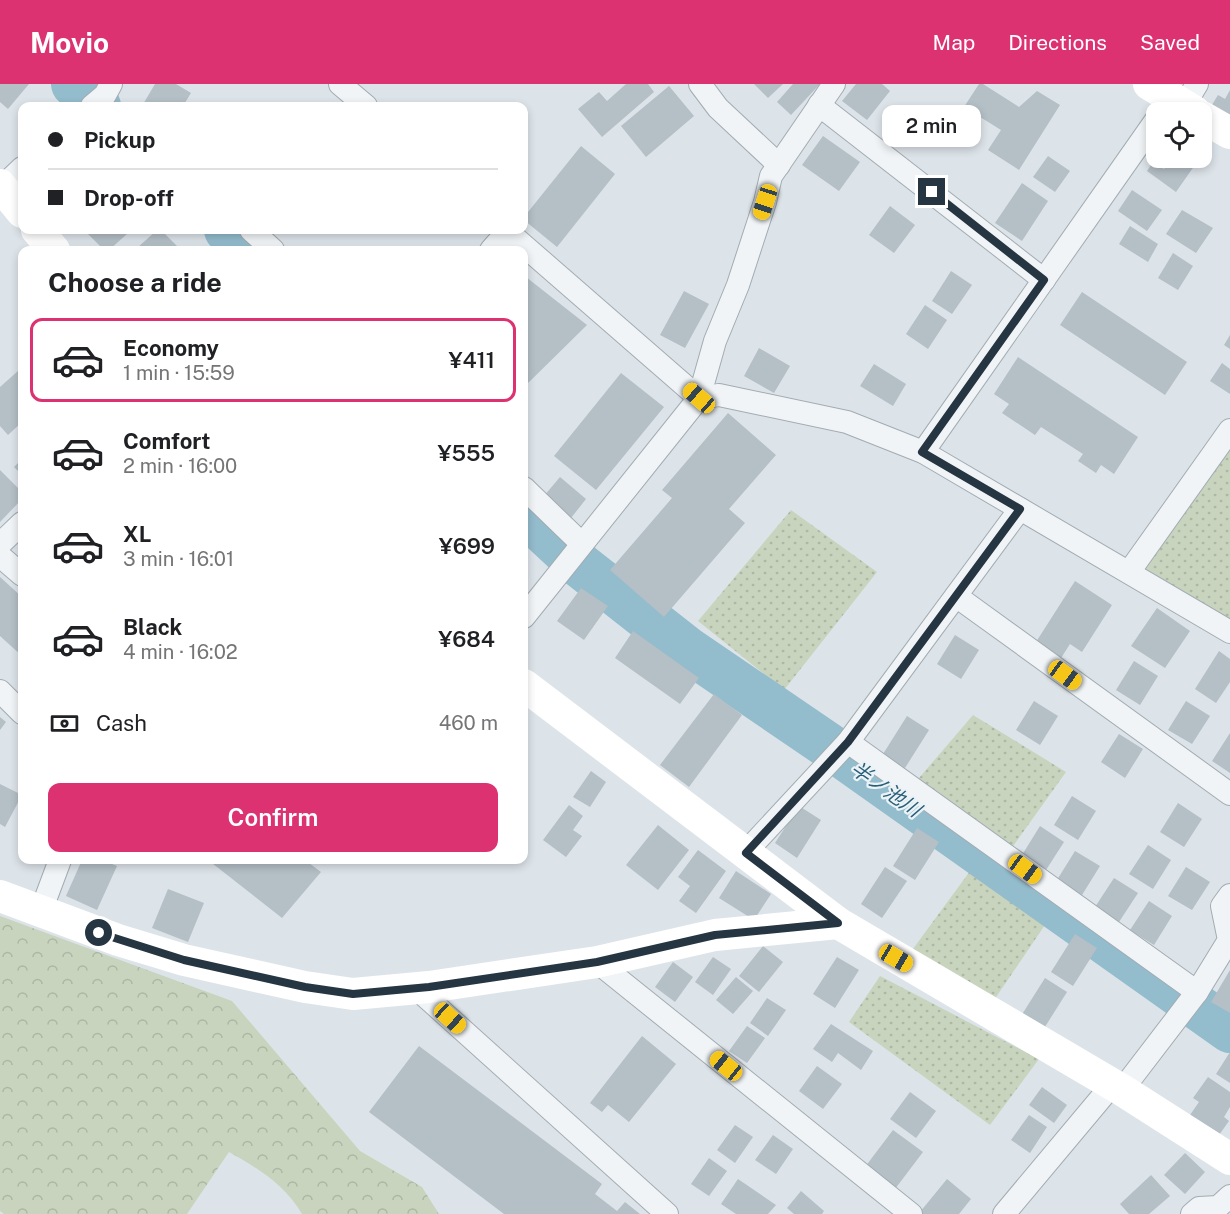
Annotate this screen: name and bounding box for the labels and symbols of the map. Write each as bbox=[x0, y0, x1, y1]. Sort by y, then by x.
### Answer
callout: 2 min bbox=[882, 105, 982, 147]
route end bbox=[918, 178, 945, 205]
car bbox=[751, 182, 779, 222]
car bbox=[680, 379, 718, 417]
car bbox=[1045, 657, 1085, 693]
water label: 半ノ池川 bbox=[846, 756, 927, 823]
car bbox=[1005, 851, 1045, 887]
route start bbox=[85, 919, 112, 946]
car bbox=[876, 941, 916, 975]
car bbox=[431, 999, 469, 1037]
car bbox=[706, 1048, 746, 1084]

